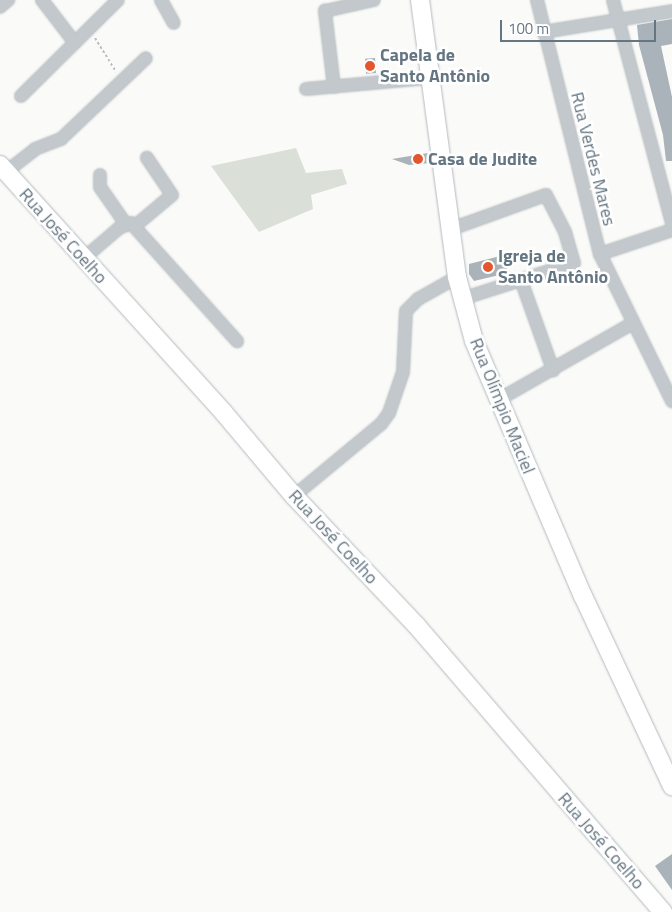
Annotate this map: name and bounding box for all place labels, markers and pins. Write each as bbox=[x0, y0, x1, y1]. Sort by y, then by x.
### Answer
place label: Capela de Santo Antônio bbox=[380, 45, 490, 88]
marker: Capela de Santo Antônio bbox=[364, 60, 376, 72]
place label: Casa de Judite bbox=[428, 148, 537, 170]
marker: Casa de Judite bbox=[412, 153, 424, 165]
place label: Igreja de Santo Antônio bbox=[498, 246, 608, 288]
marker: Igreja de Santo Antônio bbox=[482, 261, 494, 273]

